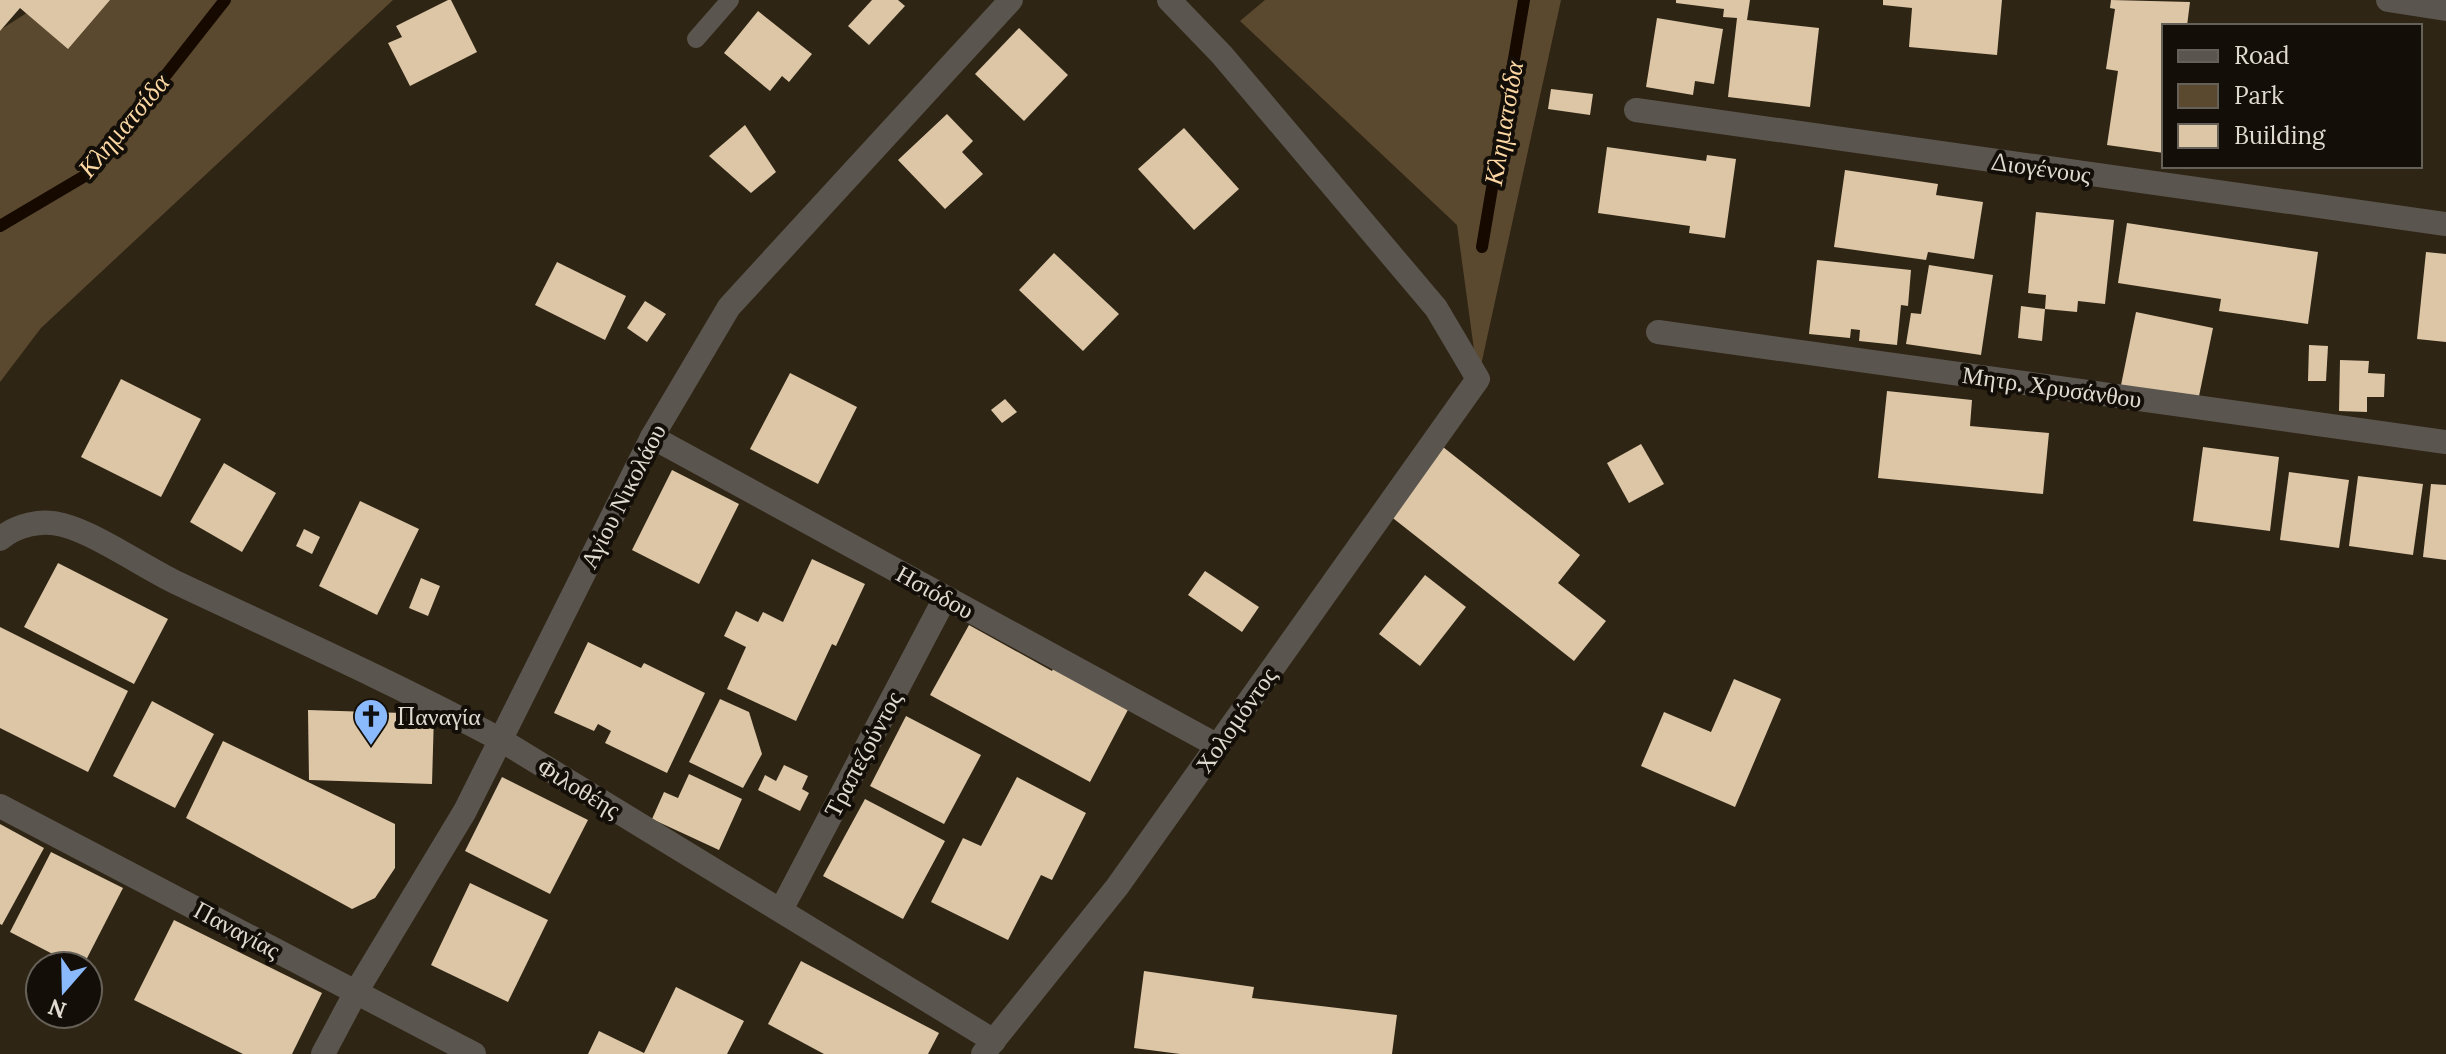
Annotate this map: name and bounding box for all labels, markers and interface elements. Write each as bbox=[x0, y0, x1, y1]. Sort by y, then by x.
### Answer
legend bbox=[2162, 24, 2422, 168]
text: Road bbox=[2234, 40, 2290, 71]
water label: Κληματσίδα bbox=[1476, 57, 1530, 189]
water label: Κληματσίδα bbox=[69, 65, 177, 184]
text: Park bbox=[2234, 80, 2284, 111]
text: Building bbox=[2234, 120, 2326, 151]
street label: Διογένους bbox=[1989, 146, 2093, 190]
street label: Μητρ. Χρυσάνθου bbox=[1960, 359, 2144, 415]
street label: Αγίου Νικολάου bbox=[573, 418, 673, 574]
street label: Ησιόδου bbox=[891, 558, 979, 626]
street label: Χολομόντος bbox=[1188, 661, 1284, 779]
street label: Τραπεζούντος bbox=[817, 685, 909, 822]
church icon: Παναγία bbox=[352, 697, 390, 747]
place label: Παναγία bbox=[397, 701, 481, 732]
street label: Φιλοθέης bbox=[532, 751, 627, 825]
street label: Παναγίας bbox=[188, 894, 286, 966]
north arrow bbox=[24, 950, 104, 1030]
text: N bbox=[44, 993, 70, 1025]

